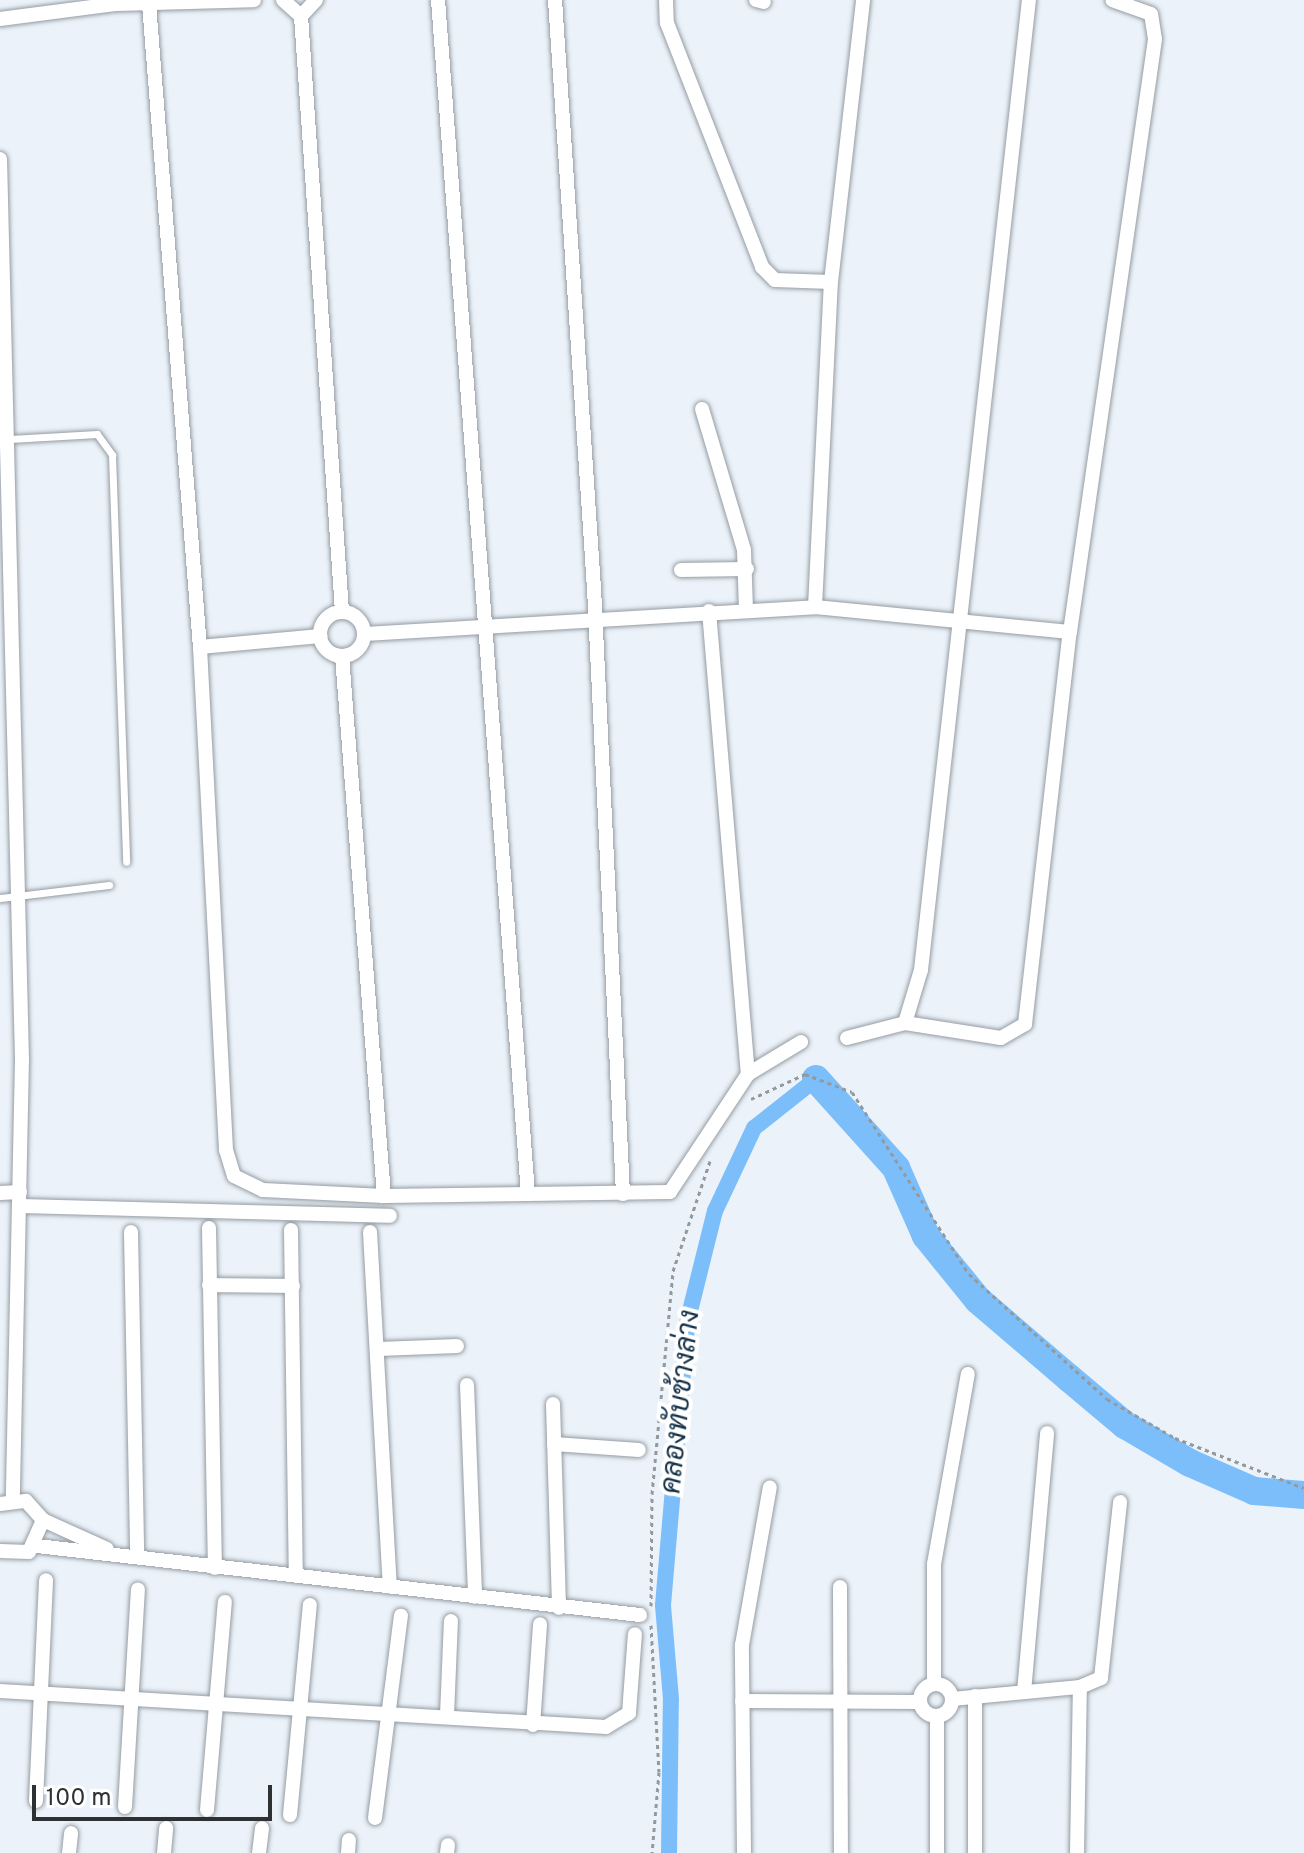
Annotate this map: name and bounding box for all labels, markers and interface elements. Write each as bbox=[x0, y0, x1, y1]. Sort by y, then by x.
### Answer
water label: คลองทับช้างล่าง bbox=[656, 1308, 708, 1496]
scale bar bbox=[36, 1769, 276, 1819]
text: 100 m bbox=[46, 1784, 112, 1814]

